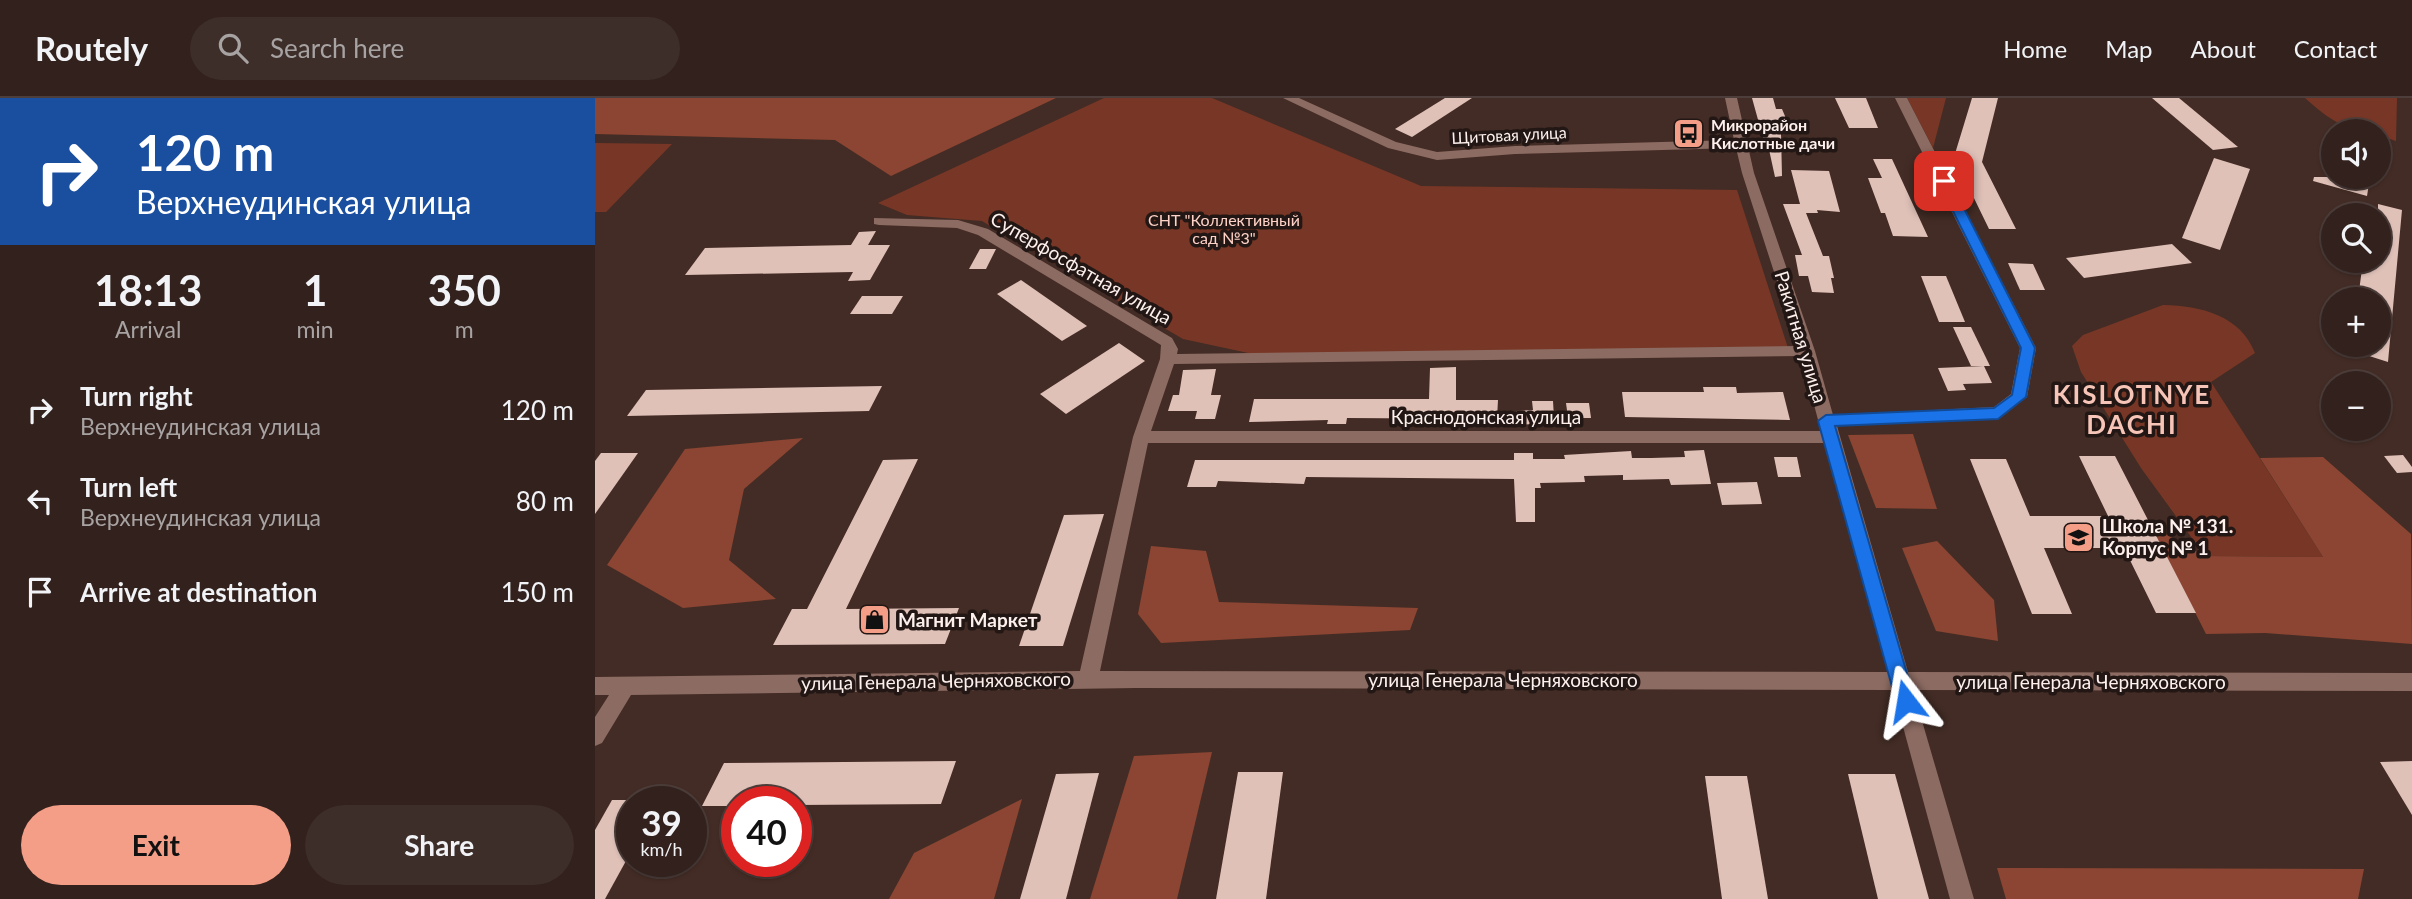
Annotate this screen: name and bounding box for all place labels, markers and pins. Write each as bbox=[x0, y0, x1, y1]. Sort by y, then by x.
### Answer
place label: Микрорайон Кислотные дачи bbox=[1711, 115, 1835, 152]
bus stop icon: Микрорайон Кислотные дачи bbox=[1671, 117, 1705, 151]
pin bbox=[1914, 151, 1974, 211]
place label: Школа № 131. Корпус № 1 bbox=[2102, 514, 2233, 559]
school or university icon: Школа № 131. Корпус № 1 bbox=[2062, 520, 2096, 554]
shop icon: Магнит Маркет bbox=[858, 603, 892, 637]
place label: Магнит Маркет bbox=[898, 608, 1038, 631]

